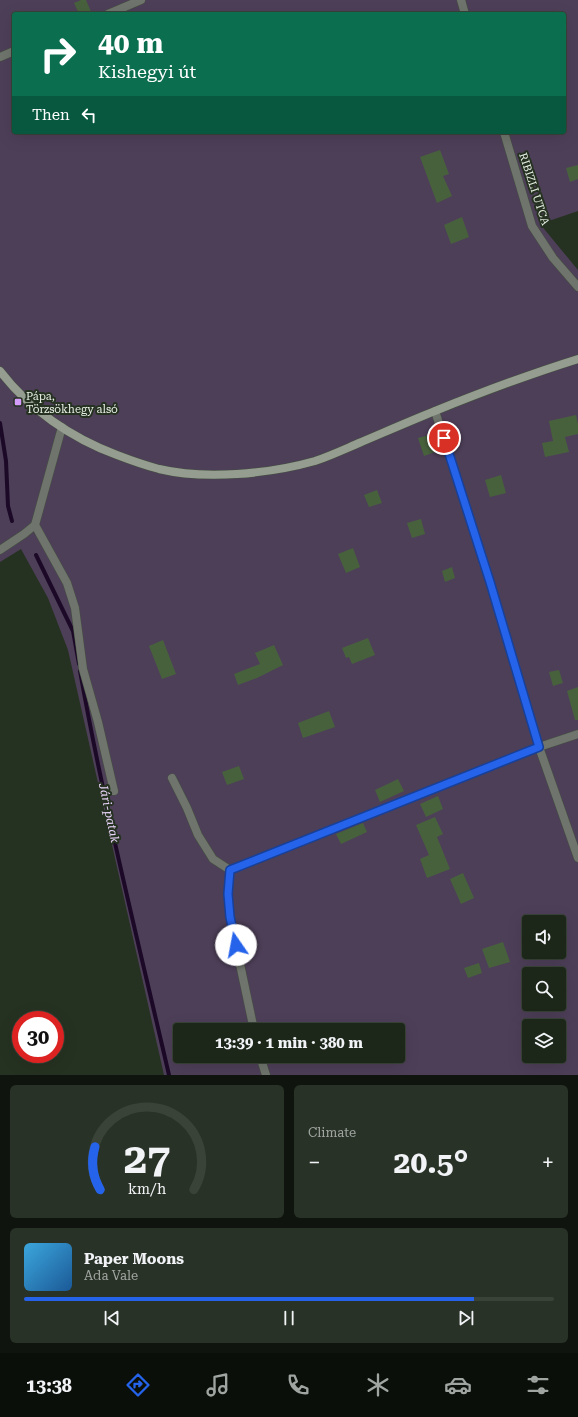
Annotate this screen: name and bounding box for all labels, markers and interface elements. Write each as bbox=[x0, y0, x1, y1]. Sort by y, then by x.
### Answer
text: 40 m bbox=[98, 27, 163, 60]
icon: right bbox=[32, 28, 84, 80]
text: Kishegyi út bbox=[98, 61, 196, 82]
icon: left bbox=[78, 104, 100, 126]
text: Then bbox=[32, 106, 70, 124]
street label: RIBIZLI UTCA bbox=[516, 151, 552, 227]
place label: Pápa, Törzsökhegy alsó bbox=[26, 390, 118, 416]
marker: Pápa, Törzsökhegy alsó bbox=[13, 397, 23, 407]
pin bbox=[427, 421, 461, 455]
icon: arrive bbox=[433, 427, 455, 449]
water label: Jári-patak bbox=[96, 781, 122, 845]
map controls bbox=[522, 915, 566, 1063]
button: sound bbox=[522, 915, 566, 959]
position arrow bbox=[215, 924, 257, 966]
button: search bbox=[522, 967, 566, 1011]
speed limit sign: 30 bbox=[12, 1011, 64, 1063]
button: layers bbox=[522, 1019, 566, 1063]
text: 13:39 · 1 min · 380 m bbox=[215, 1034, 363, 1052]
text: Climate bbox=[308, 1125, 356, 1140]
text: 27 bbox=[124, 1133, 170, 1182]
text: 20.5° bbox=[394, 1145, 468, 1180]
text: − bbox=[308, 1150, 320, 1175]
text: + bbox=[542, 1150, 554, 1175]
text: km/h bbox=[128, 1180, 166, 1196]
text: Paper Moons bbox=[84, 1250, 184, 1268]
text: Ada Vale bbox=[84, 1268, 138, 1283]
icon: previous bbox=[101, 1307, 123, 1329]
icon: pause bbox=[278, 1307, 300, 1329]
icon: next bbox=[455, 1307, 477, 1329]
icon: directions bbox=[124, 1371, 152, 1399]
icon: music bbox=[204, 1371, 232, 1399]
icon: phone bbox=[284, 1371, 312, 1399]
icon: climate bbox=[364, 1371, 392, 1399]
icon: car bbox=[444, 1371, 472, 1399]
icon: filters bbox=[524, 1371, 552, 1399]
text: 13:38 bbox=[26, 1375, 72, 1396]

